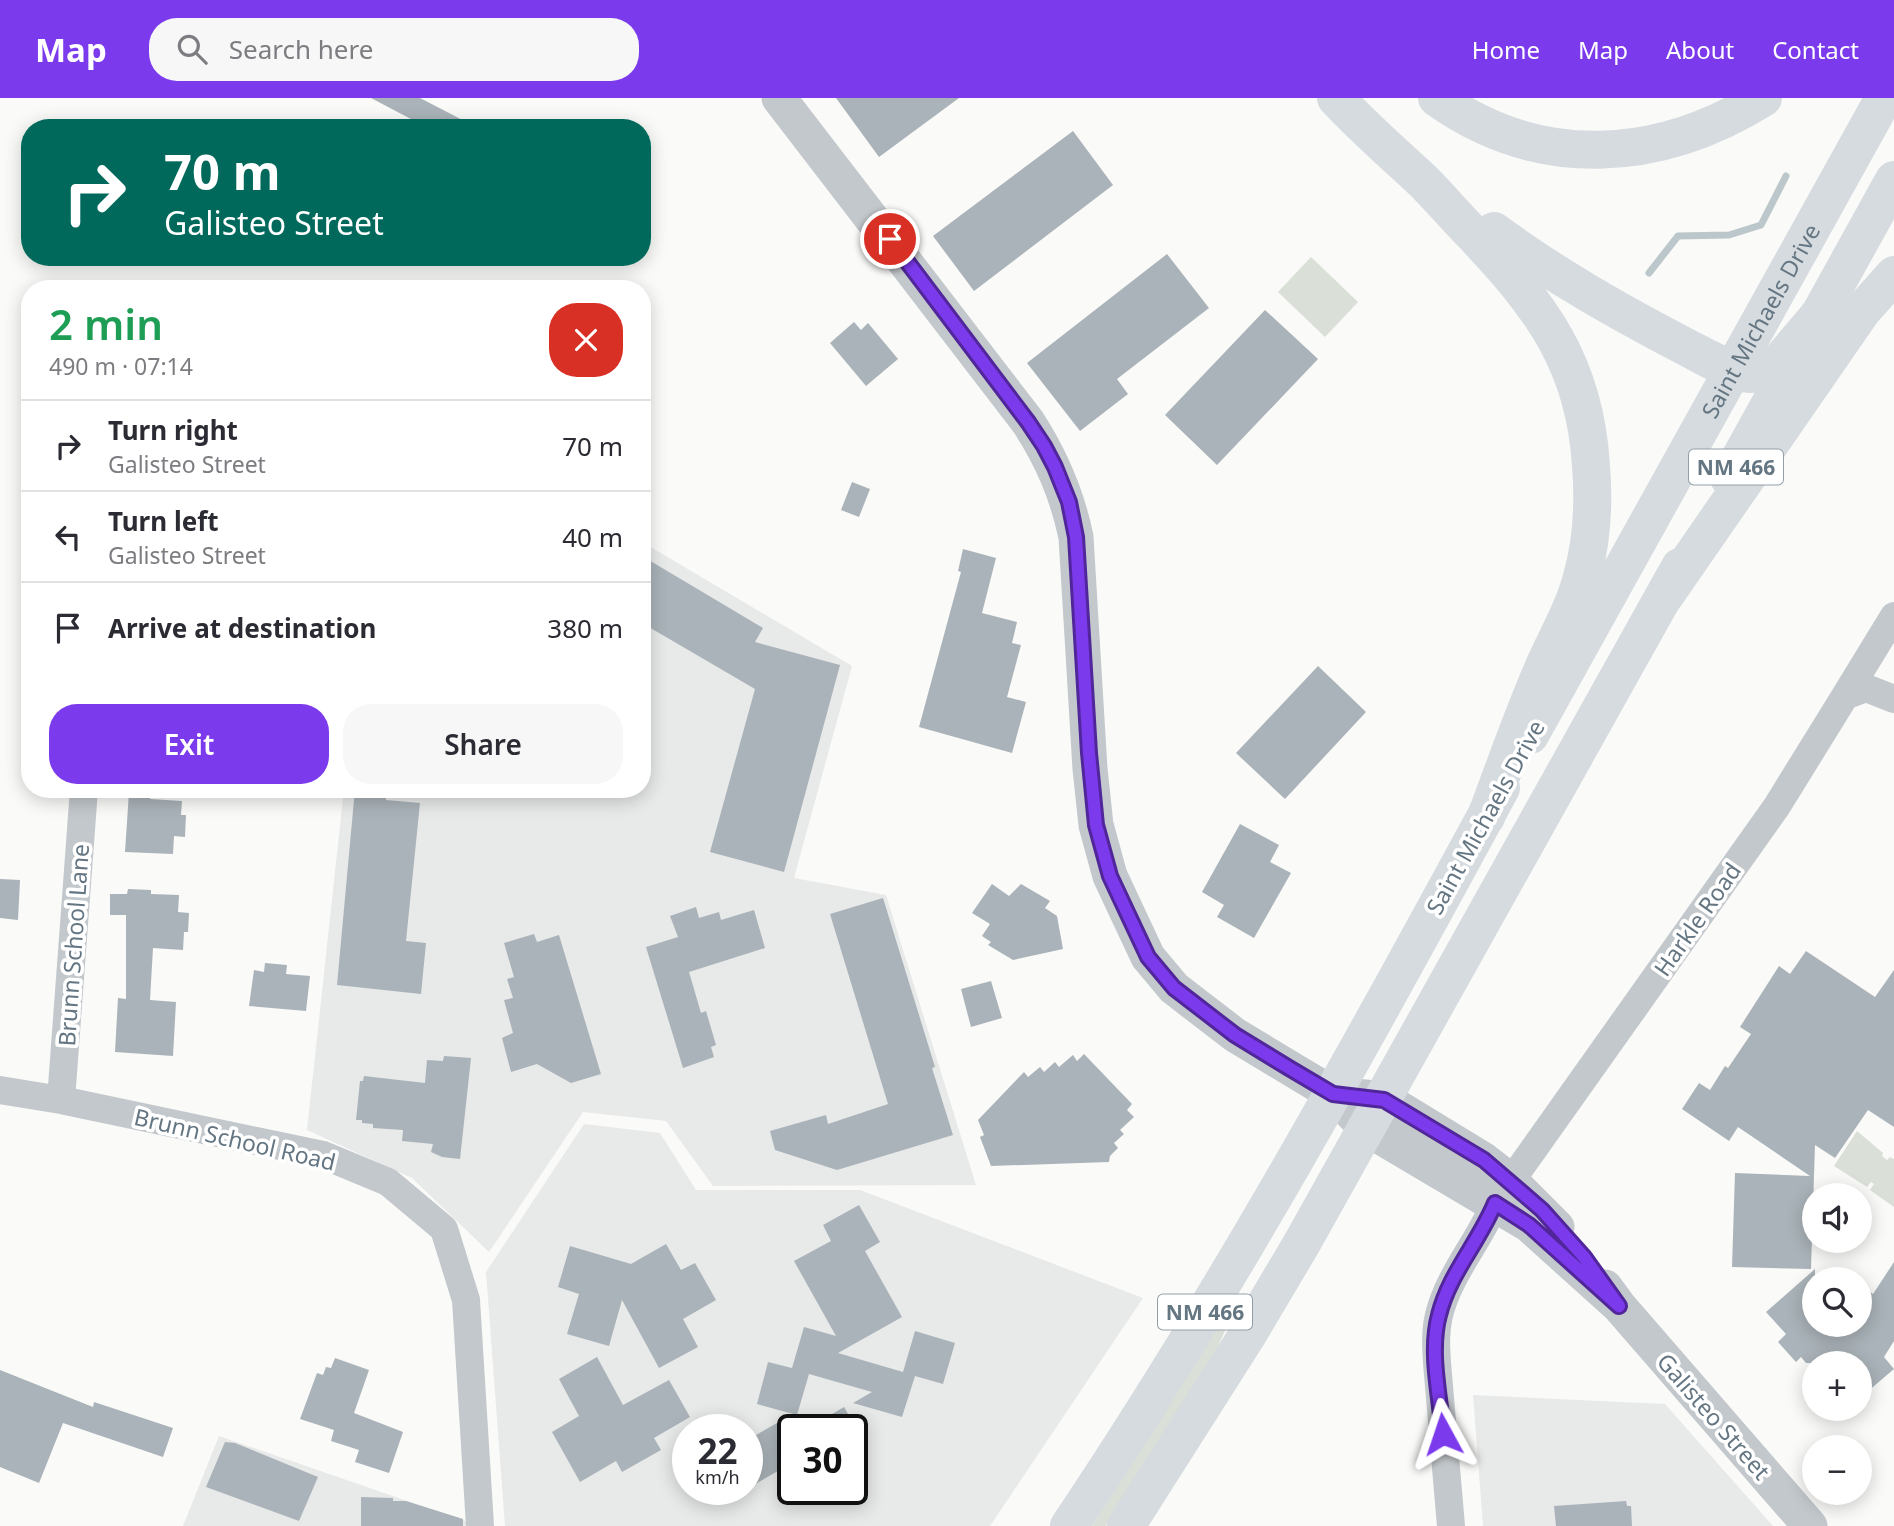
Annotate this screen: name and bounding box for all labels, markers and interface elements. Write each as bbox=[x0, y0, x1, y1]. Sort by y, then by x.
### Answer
search box bbox=[149, 18, 639, 81]
text: Map bbox=[35, 27, 107, 72]
icon: search bbox=[173, 30, 211, 68]
text: Search here bbox=[229, 31, 373, 67]
text: Home bbox=[1472, 33, 1540, 66]
text: Map bbox=[1578, 33, 1628, 66]
text: About bbox=[1666, 33, 1734, 66]
text: Contact bbox=[1772, 33, 1859, 66]
text: 70 m bbox=[164, 138, 281, 204]
icon: right bbox=[49, 147, 140, 238]
text: Galisteo Street bbox=[164, 201, 384, 244]
pin bbox=[860, 209, 920, 269]
street label: Saint Michaels Drive bbox=[1693, 218, 1827, 424]
icon: arrive bbox=[871, 220, 909, 258]
text: 2 min bbox=[49, 295, 163, 352]
button: close bbox=[549, 303, 623, 377]
text: 490 m · 07:14 bbox=[49, 350, 193, 382]
text: Turn right bbox=[108, 412, 238, 448]
icon: right bbox=[49, 427, 87, 465]
text: 70 m bbox=[562, 428, 623, 464]
text: Galisteo Street bbox=[108, 448, 266, 480]
road number: NM 466 bbox=[1689, 450, 1783, 484]
text: Turn left bbox=[108, 503, 219, 539]
icon: left bbox=[49, 518, 87, 556]
text: 40 m bbox=[562, 519, 623, 555]
text: Galisteo Street bbox=[108, 539, 266, 571]
icon: arrive bbox=[49, 609, 87, 647]
text: Arrive at destination bbox=[108, 610, 377, 646]
text: 380 m bbox=[547, 610, 623, 646]
button: Exit bbox=[49, 704, 329, 784]
button: Share bbox=[343, 704, 623, 784]
street label: Saint Michaels Drive bbox=[1418, 714, 1552, 920]
street label: Brunn School Lane bbox=[50, 843, 96, 1047]
street label: Harkle Road bbox=[1646, 856, 1748, 982]
street label: Brunn School Road bbox=[131, 1100, 339, 1178]
map controls bbox=[1802, 1183, 1872, 1505]
button: sound bbox=[1802, 1183, 1872, 1253]
button: search bbox=[1802, 1267, 1872, 1337]
road number: NM 466 bbox=[1158, 1294, 1252, 1330]
street label: Galisteo Street bbox=[1650, 1346, 1778, 1486]
button: + bbox=[1802, 1351, 1872, 1421]
position arrow bbox=[1406, 1397, 1480, 1471]
speed limit sign: 30 bbox=[777, 1414, 868, 1505]
text: 22 bbox=[697, 1427, 738, 1474]
button: − bbox=[1802, 1435, 1872, 1505]
text: km/h bbox=[695, 1465, 740, 1489]

